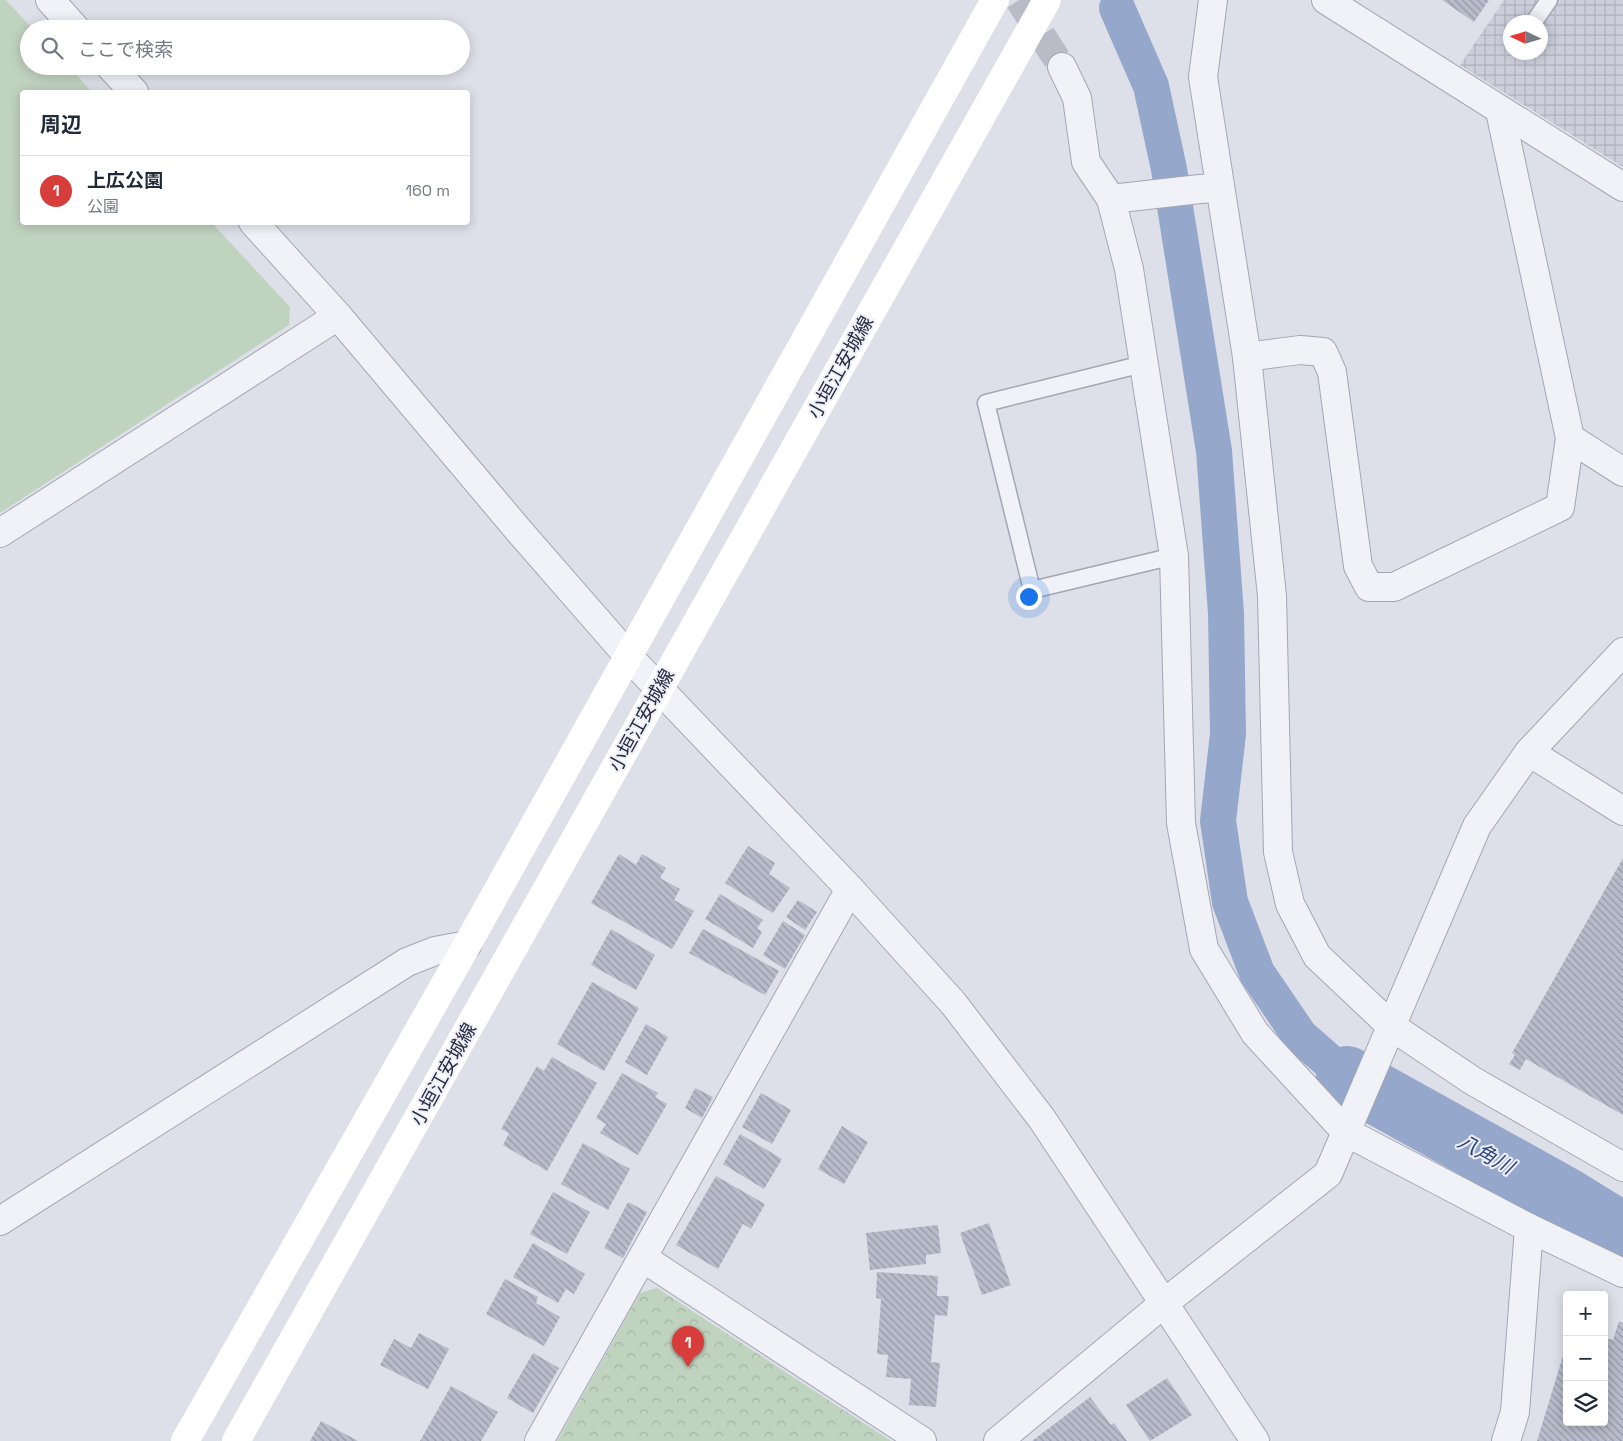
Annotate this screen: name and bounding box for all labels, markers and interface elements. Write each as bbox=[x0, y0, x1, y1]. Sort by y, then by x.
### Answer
north arrow bbox=[1503, 15, 1548, 60]
search box bbox=[20, 20, 470, 75]
icon: search bbox=[38, 34, 66, 62]
text: ここで検索 bbox=[78, 37, 173, 62]
text: 周辺 bbox=[40, 111, 82, 138]
text: 上広公園 bbox=[87, 168, 163, 193]
text: 1 bbox=[52, 180, 60, 201]
text: 160 m bbox=[405, 180, 450, 201]
text: 公園 bbox=[87, 196, 119, 217]
street label: 小垣江安城線 bbox=[802, 311, 879, 423]
your location bbox=[1016, 584, 1042, 610]
street label: 小垣江安城線 bbox=[603, 664, 680, 776]
street label: 小垣江安城線 bbox=[405, 1018, 482, 1130]
water label: 八角川 bbox=[1453, 1128, 1520, 1181]
map controls bbox=[1563, 1291, 1608, 1426]
button: + bbox=[1563, 1291, 1608, 1336]
pin: 1 bbox=[672, 1326, 704, 1367]
button: − bbox=[1563, 1336, 1608, 1381]
button: layers bbox=[1563, 1381, 1608, 1426]

